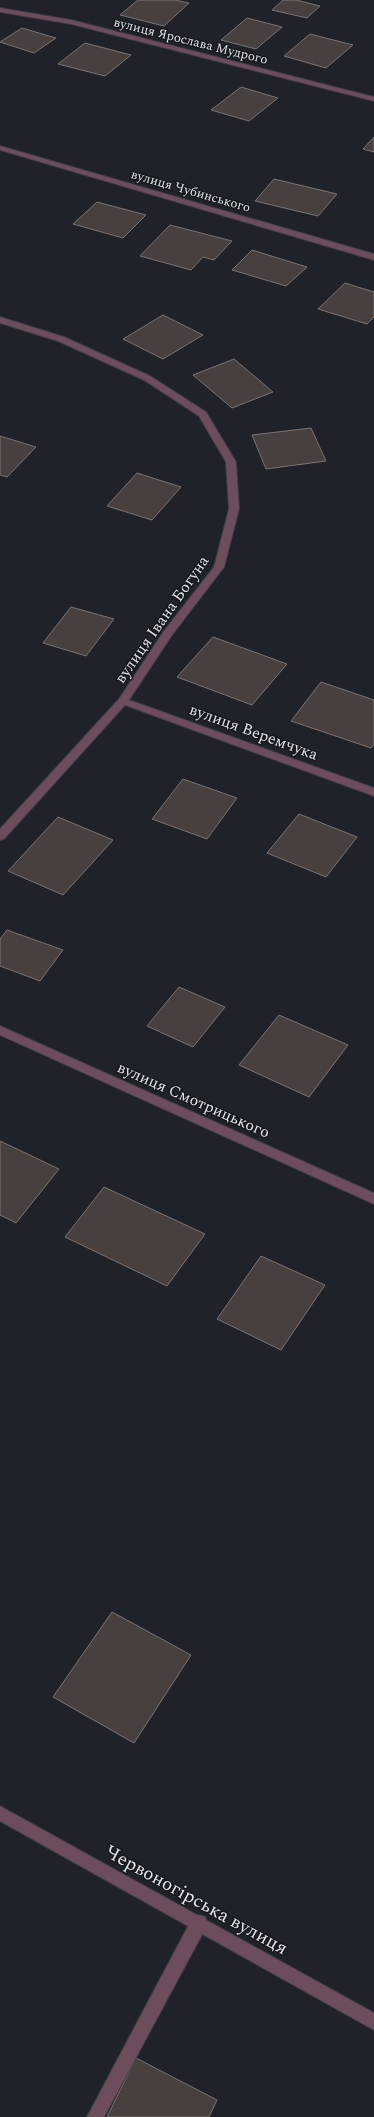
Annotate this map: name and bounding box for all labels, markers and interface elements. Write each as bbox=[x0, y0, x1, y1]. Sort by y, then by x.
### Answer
street label: вулиця Ярослава Мудрого bbox=[112, 12, 270, 70]
street label: вулиця Чубинського bbox=[129, 164, 253, 218]
street label: вулиця Івана Богуна bbox=[109, 551, 215, 688]
street label: вулиця Веремчука bbox=[186, 697, 322, 766]
street label: вулиця Смотрицького bbox=[113, 1055, 274, 1144]
street label: Червоногірська вулиця bbox=[99, 1838, 293, 1963]

